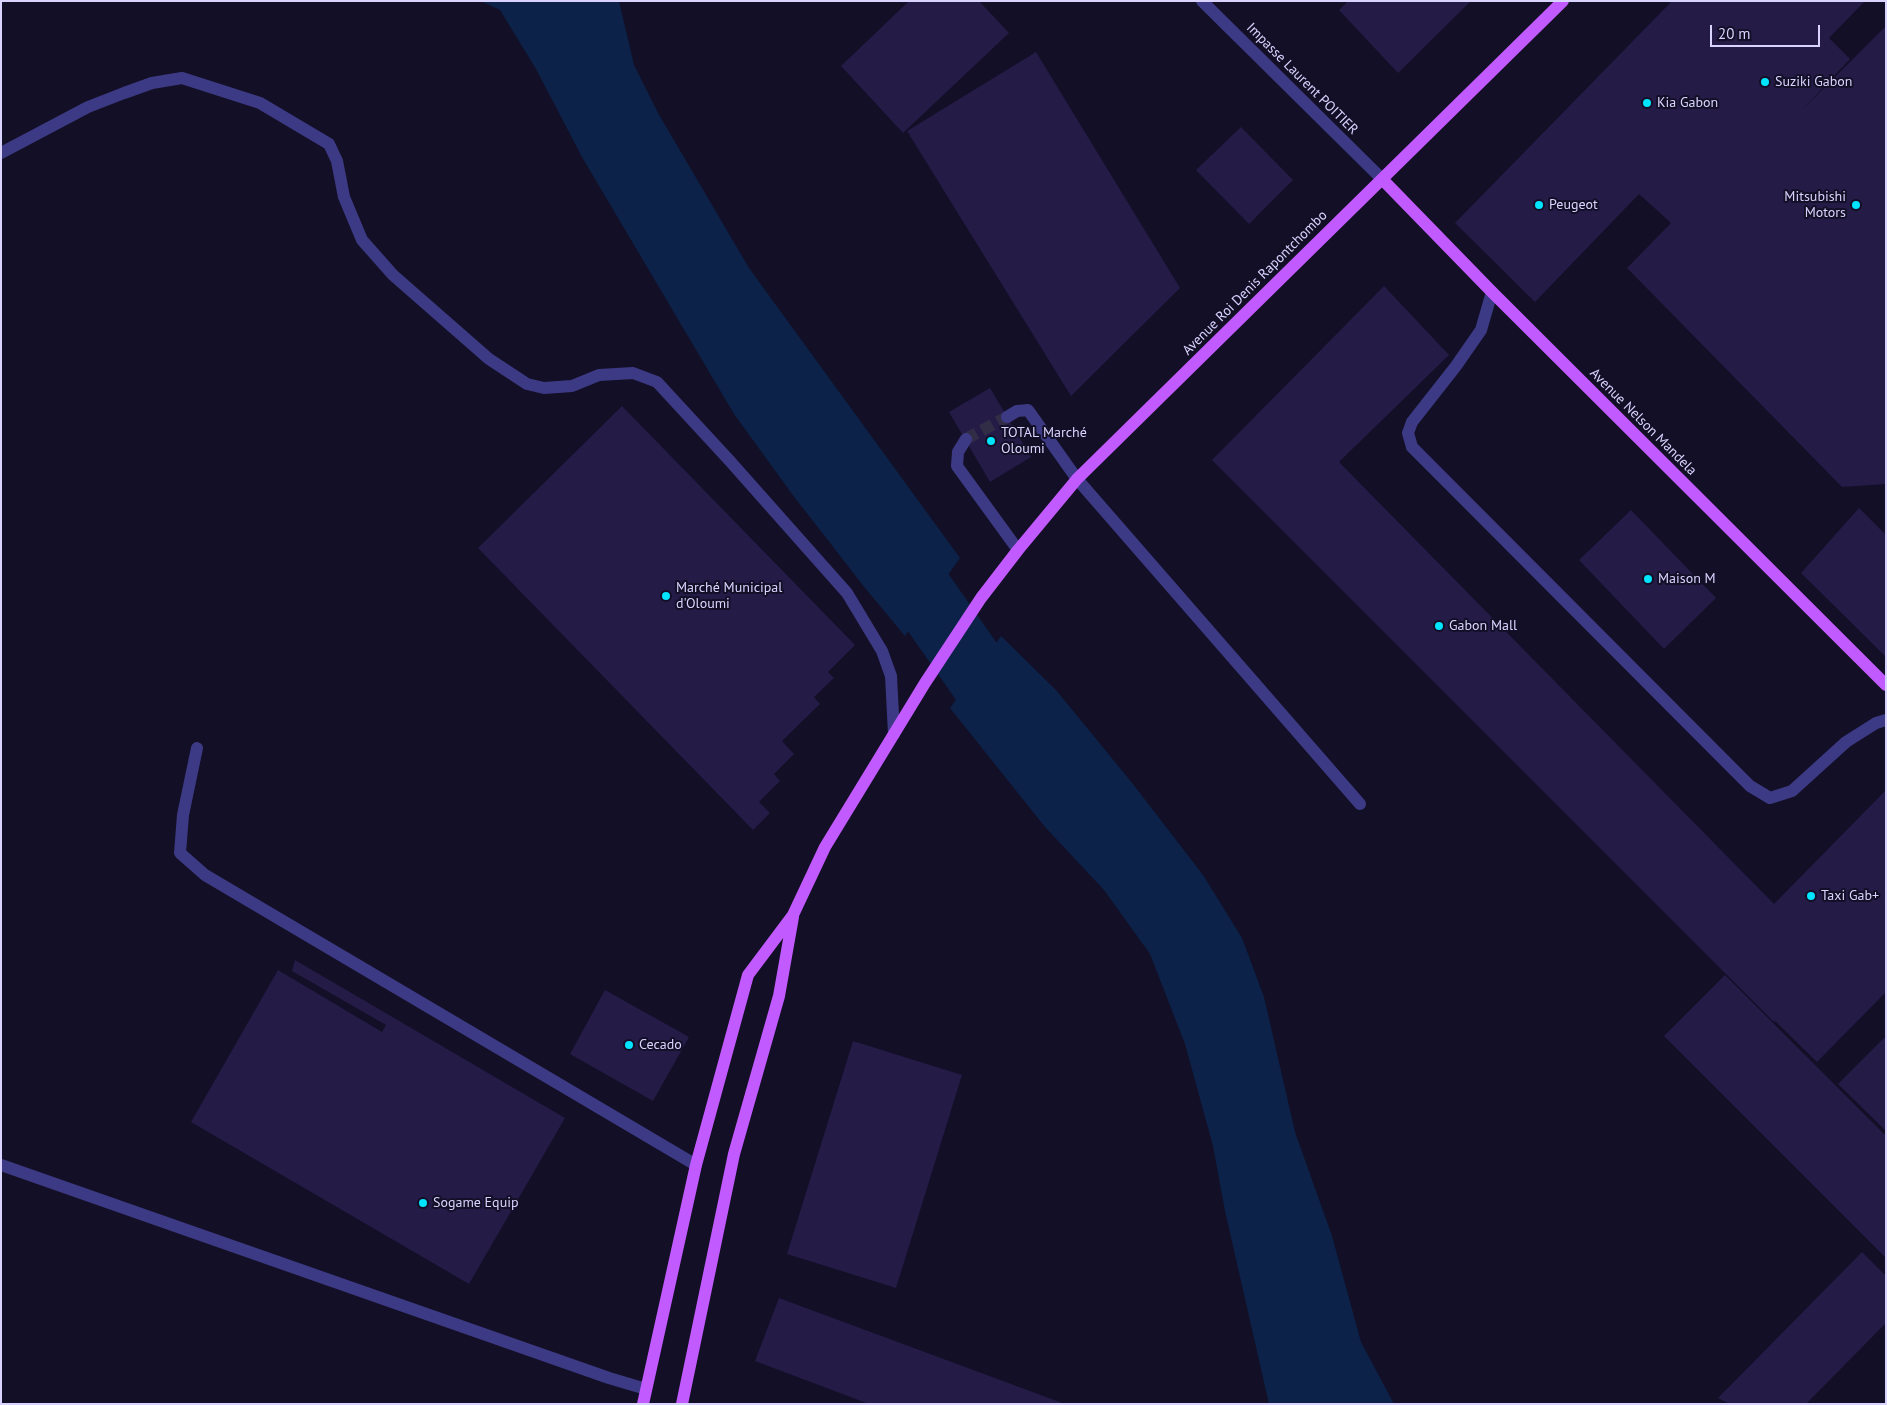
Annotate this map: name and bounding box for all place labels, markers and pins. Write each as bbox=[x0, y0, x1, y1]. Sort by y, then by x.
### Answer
place label: Suziki Gabon bbox=[1775, 74, 1852, 90]
marker: Suziki Gabon bbox=[1759, 76, 1771, 88]
place label: Kia Gabon bbox=[1657, 95, 1718, 111]
marker: Kia Gabon bbox=[1641, 97, 1653, 109]
place label: Mitsubishi Motors bbox=[1784, 189, 1846, 222]
place label: Peugeot bbox=[1549, 197, 1598, 213]
marker: Peugeot bbox=[1533, 199, 1545, 211]
marker: Mitsubishi Motors bbox=[1850, 199, 1862, 211]
place label: TOTAL Marché Oloumi bbox=[1001, 425, 1087, 458]
marker: TOTAL Marché Oloumi bbox=[985, 435, 997, 447]
place label: Maison M bbox=[1658, 571, 1716, 587]
marker: Maison M bbox=[1642, 573, 1654, 585]
place label: Marché Municipal d'Oloumi bbox=[676, 580, 782, 612]
marker: Marché Municipal d'Oloumi bbox=[660, 590, 672, 602]
place label: Gabon Mall bbox=[1449, 618, 1517, 634]
marker: Gabon Mall bbox=[1433, 620, 1445, 632]
place label: Taxi Gab+ bbox=[1821, 888, 1879, 904]
marker: Taxi Gab+ bbox=[1805, 890, 1817, 902]
place label: Cecado bbox=[639, 1037, 682, 1053]
marker: Cecado bbox=[623, 1039, 635, 1051]
place label: Sogame Equip bbox=[433, 1195, 519, 1211]
marker: Sogame Equip bbox=[417, 1197, 429, 1209]

